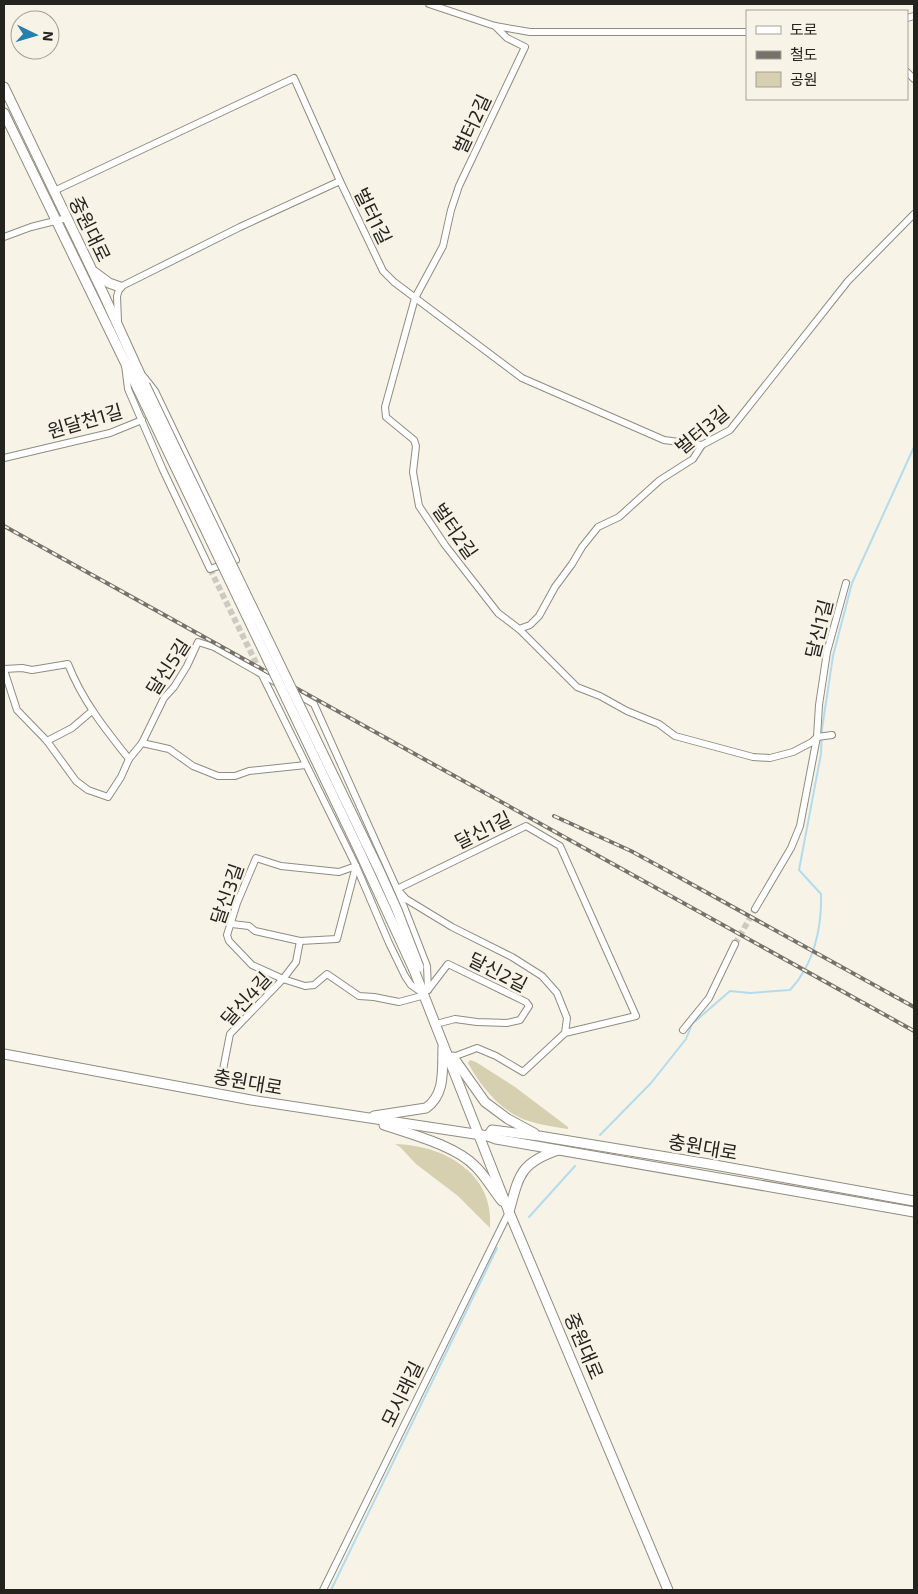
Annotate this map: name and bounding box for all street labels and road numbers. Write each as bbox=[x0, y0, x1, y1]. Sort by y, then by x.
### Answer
street label: 벌터2길 bbox=[448, 90, 495, 157]
street label: 벌터1길 bbox=[350, 184, 397, 248]
street label: 중원대로 bbox=[65, 192, 116, 265]
street label: 원달천1길 bbox=[44, 399, 125, 442]
street label: 벌터3길 bbox=[670, 401, 733, 459]
street label: 벌터2길 bbox=[428, 498, 483, 563]
street label: 달신1길 bbox=[800, 597, 837, 661]
street label: 달신5길 bbox=[141, 634, 194, 699]
street label: 달신1길 bbox=[451, 806, 515, 853]
street label: 달신3길 bbox=[205, 860, 248, 927]
street label: 달신2길 bbox=[465, 947, 532, 996]
street label: 달신4길 bbox=[216, 967, 276, 1030]
street label: 충원대로 bbox=[212, 1064, 285, 1099]
street label: 충원대로 bbox=[667, 1129, 740, 1164]
street label: 중원대로 bbox=[560, 1309, 609, 1382]
street label: 모시래길 bbox=[376, 1357, 427, 1430]

